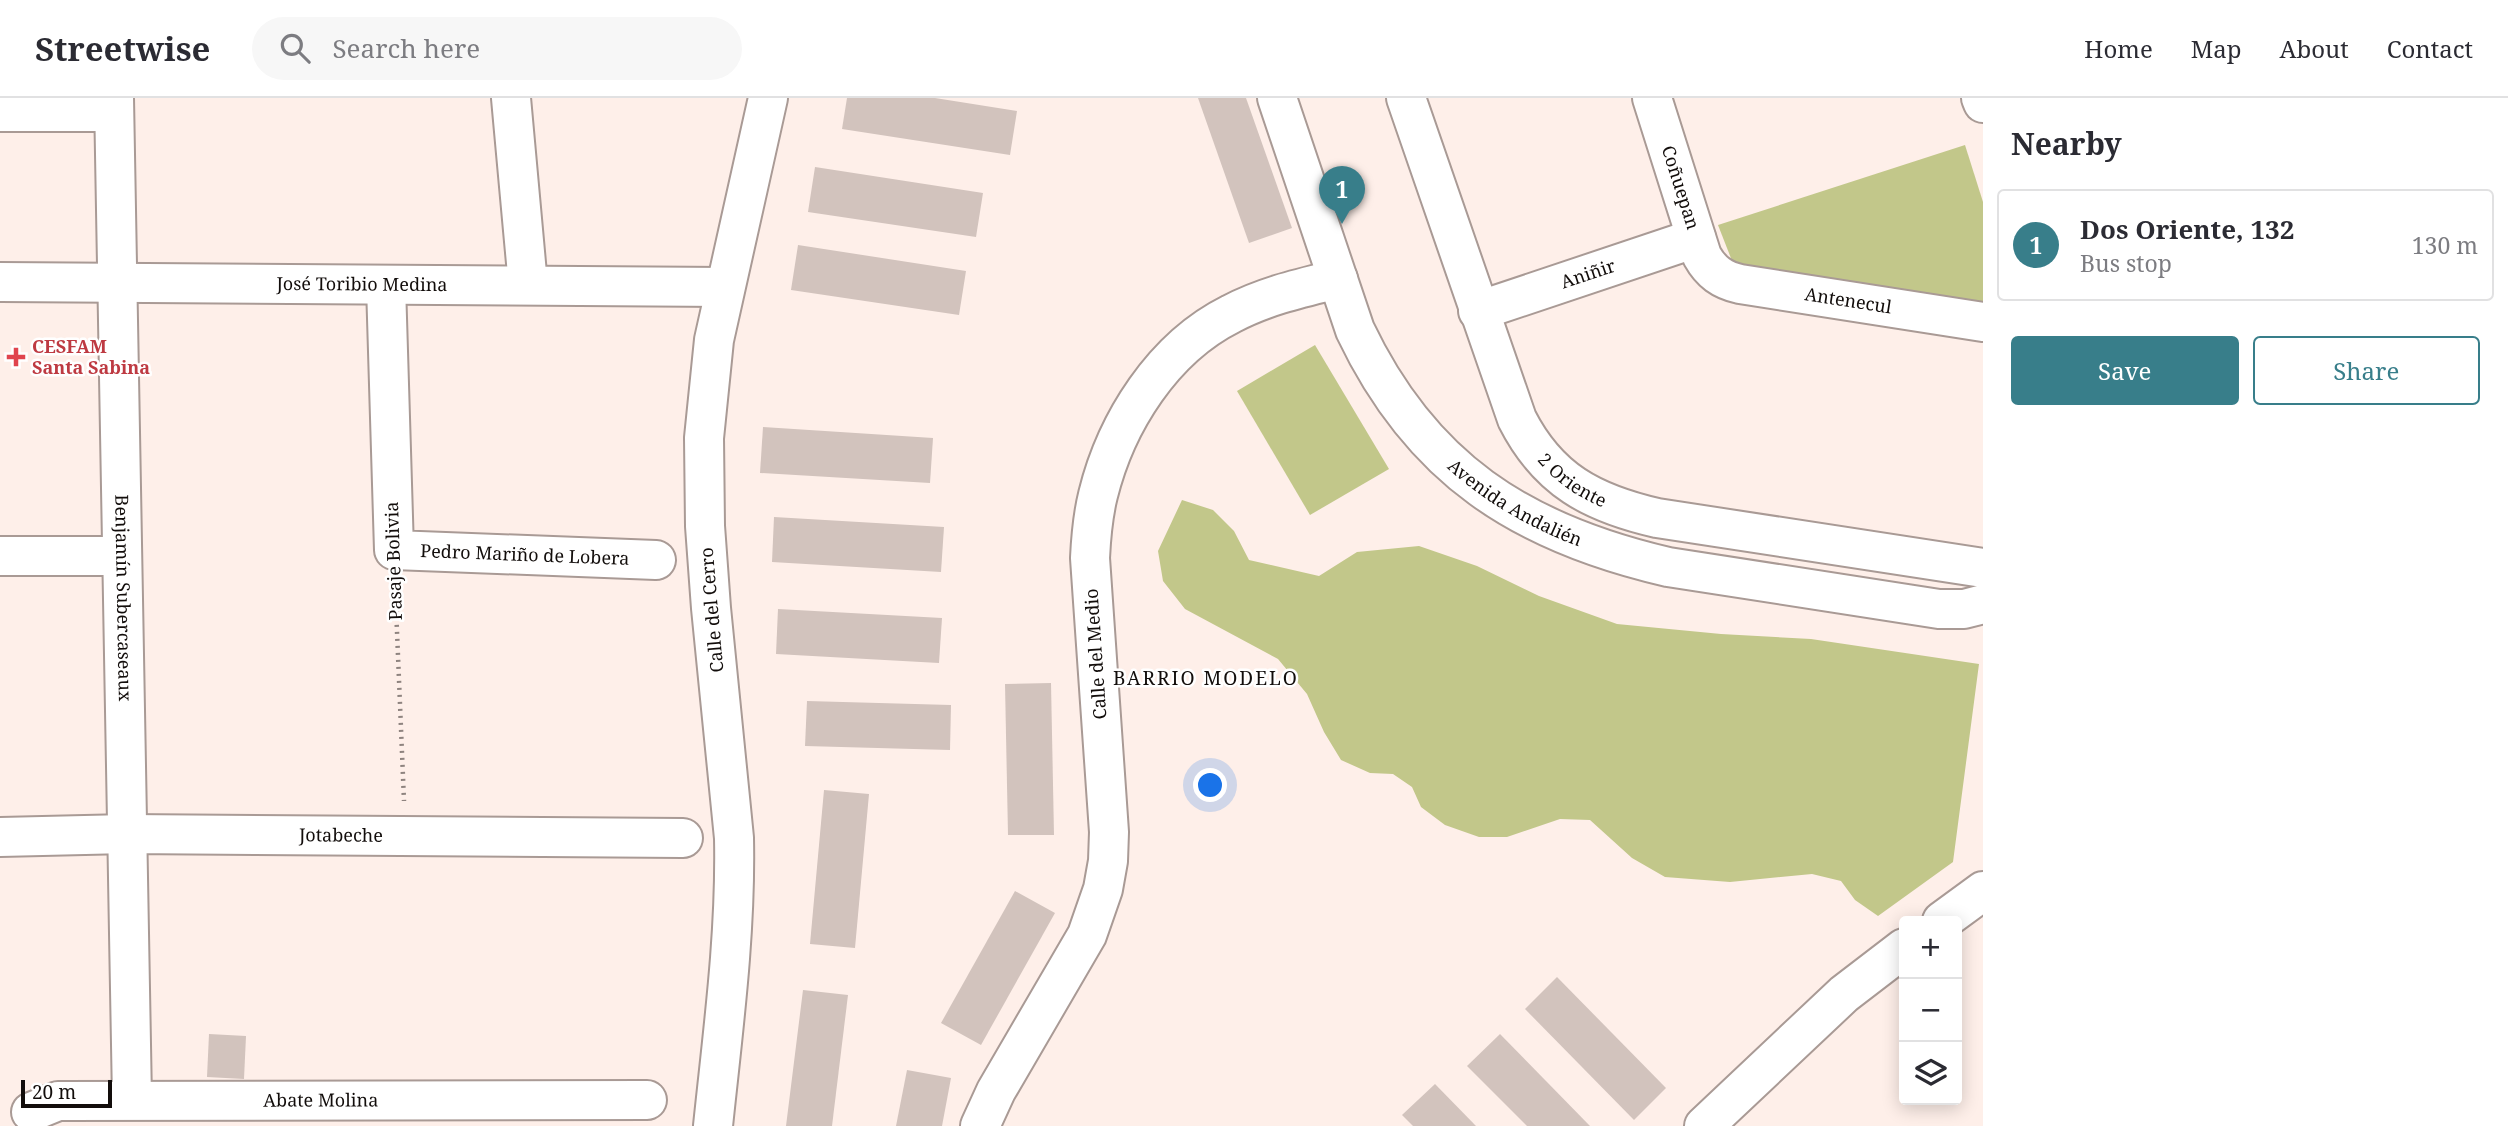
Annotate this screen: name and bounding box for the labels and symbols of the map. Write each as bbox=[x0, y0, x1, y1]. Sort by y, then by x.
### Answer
street label: Coñuepan bbox=[1657, 142, 1706, 233]
pin: 1 bbox=[1319, 166, 1365, 224]
street label: Aniñir bbox=[1557, 253, 1619, 293]
street label: José Toribio Medina bbox=[275, 271, 448, 296]
street label: Antenecul bbox=[1803, 281, 1894, 319]
place label: CESFAM Santa Sabina bbox=[32, 334, 150, 379]
marker: CESFAM Santa Sabina bbox=[6, 347, 26, 367]
street label: 2 Oriente bbox=[1533, 448, 1611, 512]
street label: Avenida Andalién bbox=[1443, 453, 1586, 551]
street label: Benjamín Subercaseaux bbox=[110, 494, 138, 702]
street label: Pasaje Bolivia bbox=[379, 501, 407, 621]
street label: Pedro Mariño de Lobera bbox=[420, 538, 630, 570]
street label: Calle del Cerro bbox=[694, 546, 728, 674]
street label: Calle del Medio bbox=[1078, 588, 1112, 720]
district label: BARRIO MODELO bbox=[1113, 665, 1299, 691]
your location bbox=[1193, 768, 1227, 802]
street label: Jotabeche bbox=[298, 822, 383, 847]
scale bar bbox=[21, 1077, 112, 1109]
street label: Abate Molina bbox=[263, 1087, 378, 1112]

